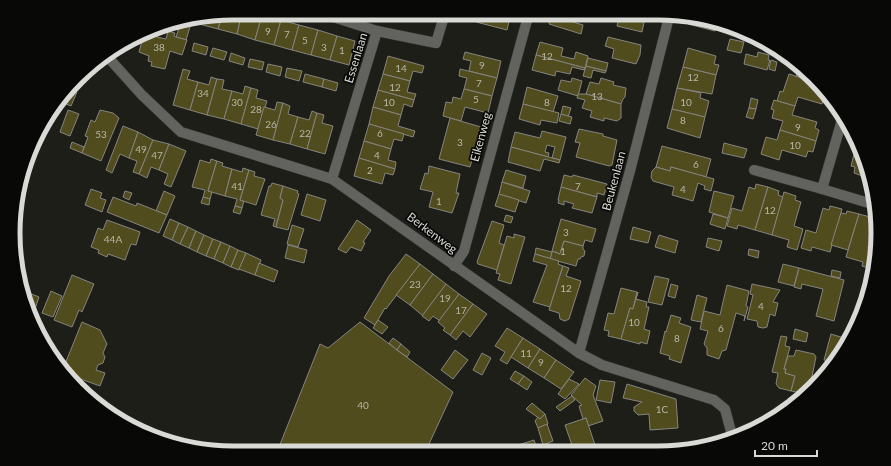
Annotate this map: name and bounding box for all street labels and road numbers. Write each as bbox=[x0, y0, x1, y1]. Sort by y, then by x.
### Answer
street label: Essenlaan bbox=[341, 31, 370, 85]
street label: Eikenweg bbox=[467, 111, 494, 163]
street label: Beukenlaan bbox=[598, 149, 629, 212]
street label: Berkenweg bbox=[404, 209, 460, 256]

